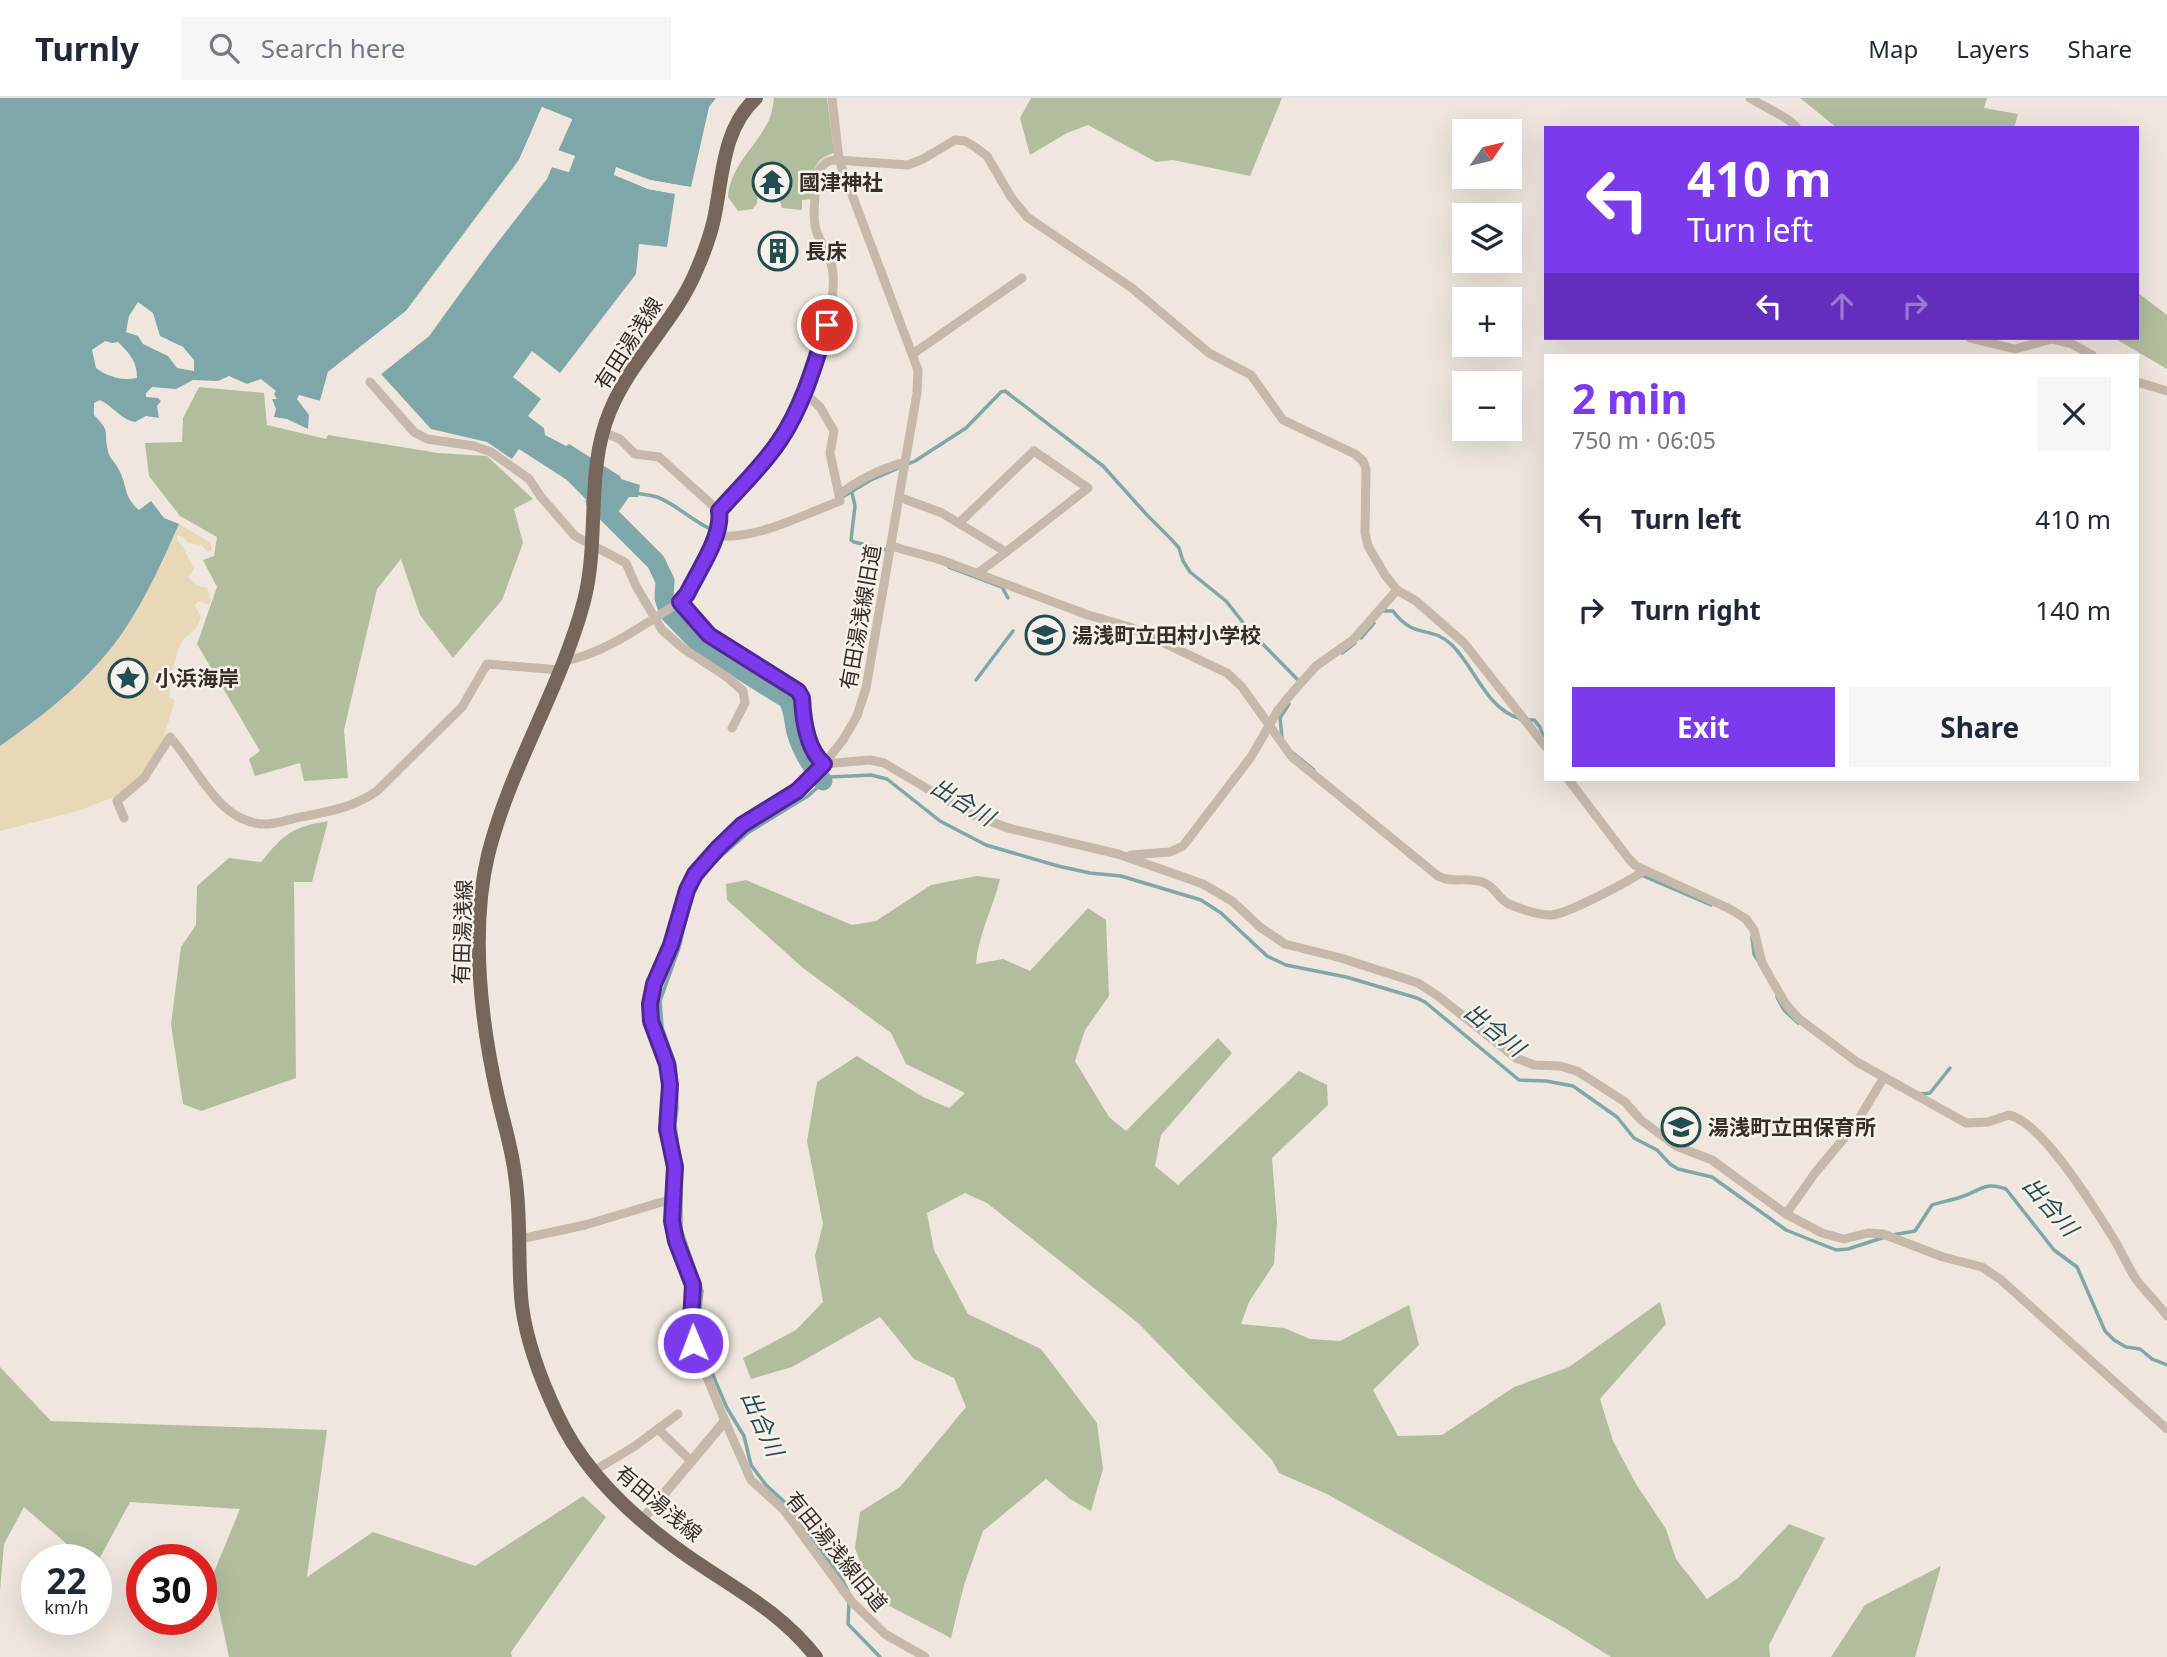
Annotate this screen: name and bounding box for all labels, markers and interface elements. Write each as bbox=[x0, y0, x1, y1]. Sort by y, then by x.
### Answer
search box bbox=[181, 17, 671, 80]
text: Turnly bbox=[35, 26, 139, 71]
icon: search bbox=[205, 29, 243, 67]
text: Search here bbox=[261, 30, 405, 66]
text: Map bbox=[1868, 32, 1918, 65]
text: Layers bbox=[1956, 32, 2030, 65]
text: Share bbox=[2068, 32, 2132, 65]
north arrow bbox=[1452, 119, 1522, 189]
map controls bbox=[1452, 119, 1522, 441]
text: 410 m bbox=[1687, 145, 1832, 211]
icon: left bbox=[1572, 154, 1663, 245]
temple icon: 國津神社 bbox=[751, 161, 793, 203]
place label: 國津神社 bbox=[799, 168, 883, 196]
button: layers bbox=[1452, 203, 1522, 273]
text: Turn left bbox=[1687, 208, 1813, 251]
building icon: 長床 bbox=[757, 230, 799, 272]
place label: 長床 bbox=[805, 237, 847, 265]
button: + bbox=[1452, 287, 1522, 357]
icon: left bbox=[1750, 287, 1788, 325]
icon: ahead bbox=[1823, 287, 1861, 325]
icon: right bbox=[1896, 287, 1934, 325]
street label: 有田湯浅線 bbox=[588, 291, 668, 395]
pin bbox=[797, 295, 857, 355]
icon: arrive bbox=[808, 306, 846, 344]
text: 2 min bbox=[1572, 369, 1688, 426]
button: − bbox=[1452, 371, 1522, 441]
button: close bbox=[2037, 377, 2111, 451]
text: 750 m · 06:05 bbox=[1572, 424, 1716, 456]
icon: left bbox=[1572, 500, 1610, 538]
text: Turn left bbox=[1631, 501, 1742, 537]
text: 410 m bbox=[2035, 501, 2111, 537]
street label: 有田湯浅線旧道 bbox=[833, 542, 887, 692]
icon: right bbox=[1572, 591, 1610, 629]
text: Turn right bbox=[1631, 592, 1761, 628]
text: 140 m bbox=[2035, 592, 2111, 628]
school or university icon: 湯浅町立田村小学校 bbox=[1024, 614, 1066, 656]
place label: 湯浅町立田村小学校 bbox=[1072, 621, 1261, 649]
place icon: 小浜海岸 bbox=[107, 657, 149, 699]
place label: 小浜海岸 bbox=[155, 664, 239, 692]
button: Exit bbox=[1572, 687, 1835, 767]
button: Share bbox=[1849, 687, 2111, 767]
water label: 出合川 bbox=[925, 770, 1003, 834]
street label: 有田湯浅線 bbox=[446, 879, 478, 985]
water label: 出合川 bbox=[1458, 995, 1534, 1065]
school or university icon: 湯浅町立田保育所 bbox=[1660, 1106, 1702, 1148]
place label: 湯浅町立田保育所 bbox=[1708, 1113, 1876, 1141]
water label: 出合川 bbox=[2016, 1169, 2088, 1245]
position arrow bbox=[656, 1306, 730, 1380]
water label: 出合川 bbox=[734, 1385, 793, 1464]
street label: 有田湯浅線 bbox=[610, 1459, 708, 1547]
street label: 有田湯浅線旧道 bbox=[780, 1485, 894, 1617]
speed limit sign: 30 bbox=[126, 1544, 217, 1635]
text: 22 bbox=[46, 1557, 87, 1604]
text: km/h bbox=[44, 1595, 89, 1619]

